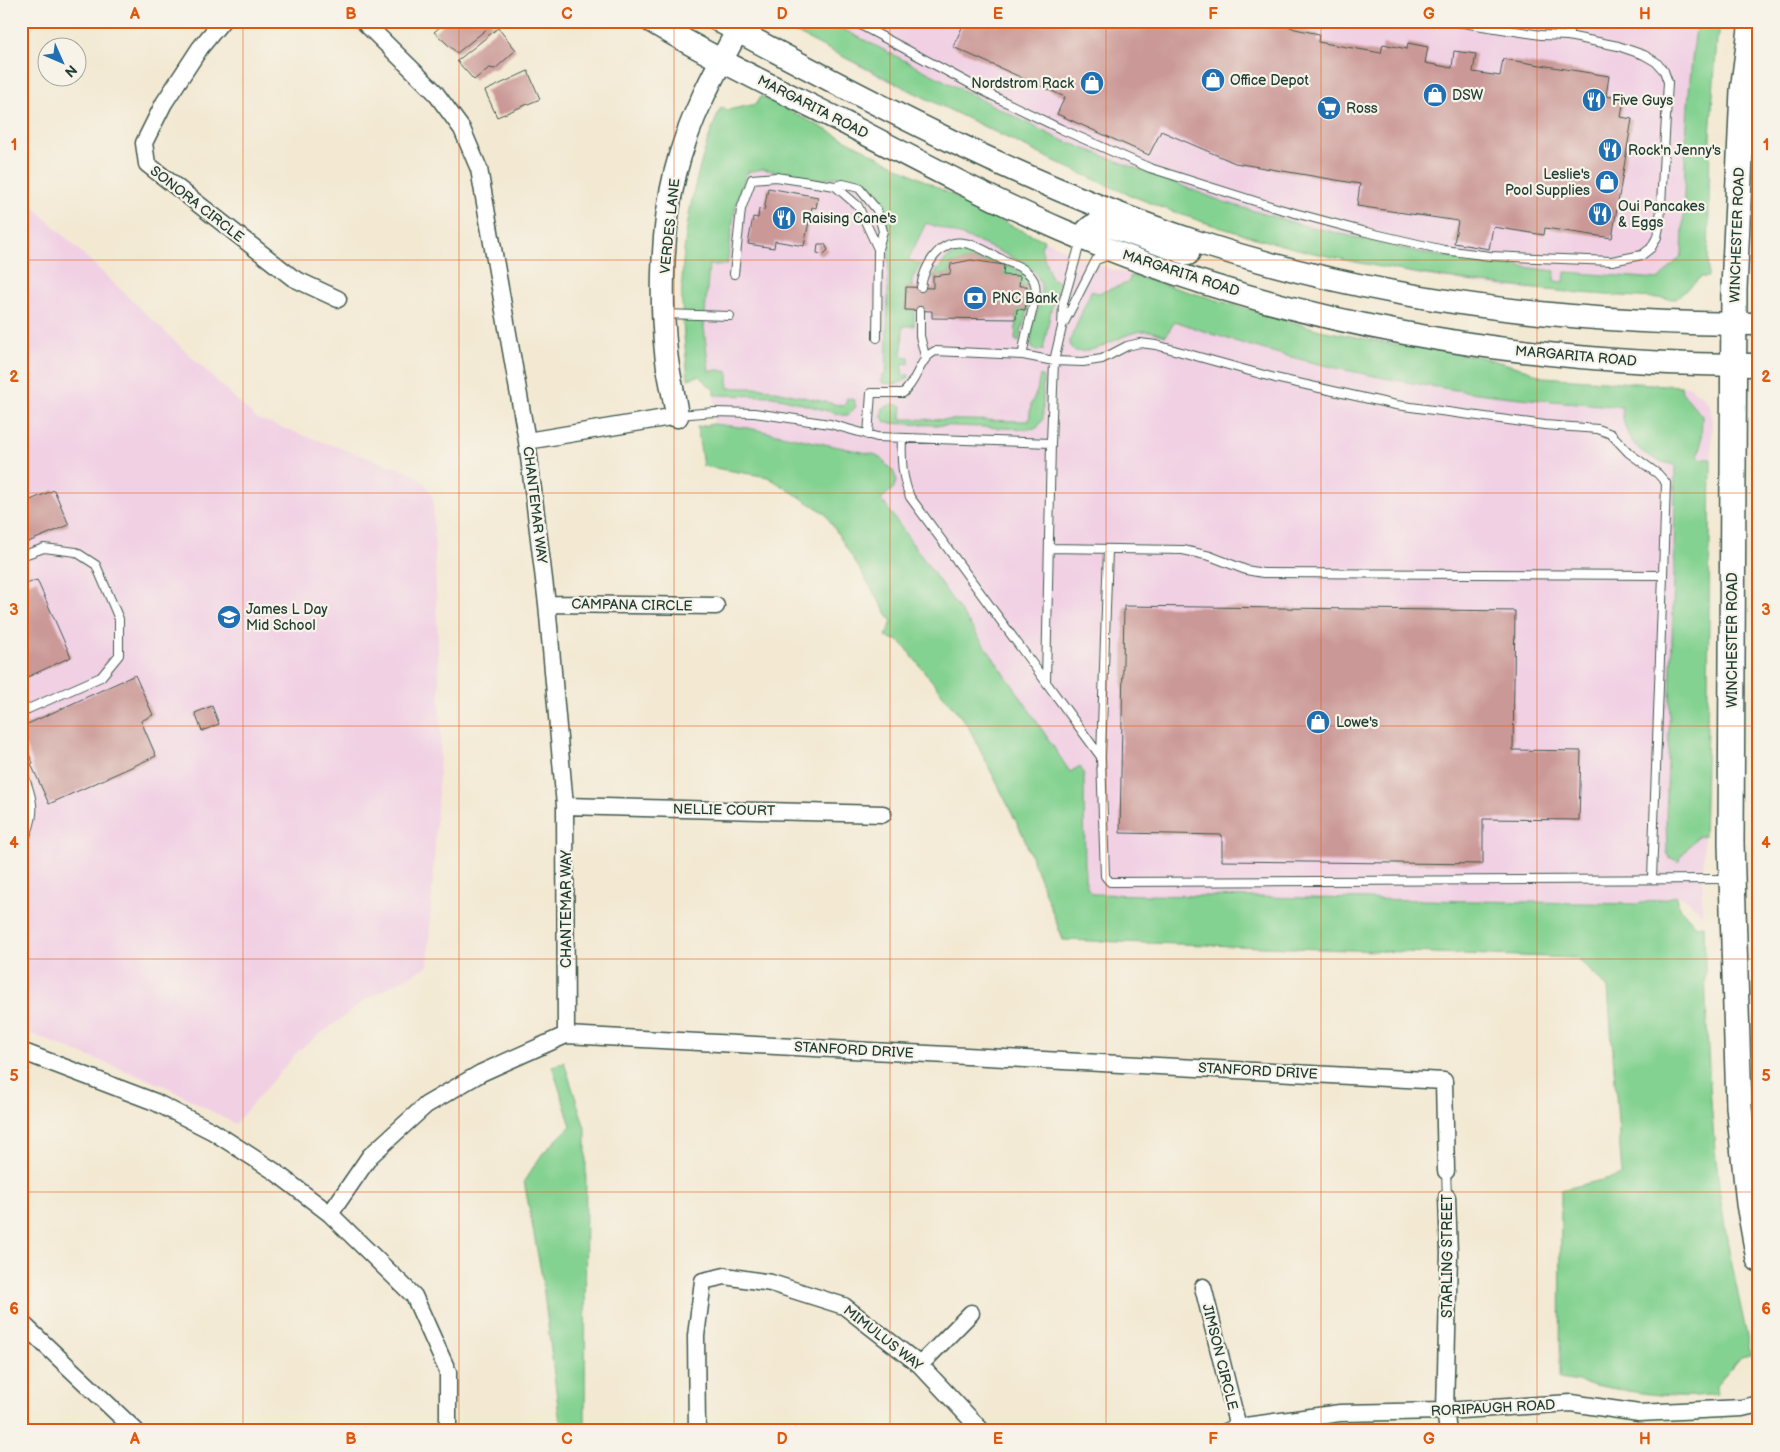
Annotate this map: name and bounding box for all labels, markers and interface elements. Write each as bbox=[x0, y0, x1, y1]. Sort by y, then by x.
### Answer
text: A bbox=[129, 5, 140, 24]
text: B bbox=[345, 5, 357, 24]
text: C bbox=[561, 5, 573, 24]
text: D bbox=[776, 5, 788, 24]
text: E bbox=[993, 5, 1003, 24]
text: F bbox=[1208, 5, 1218, 24]
text: G bbox=[1423, 5, 1435, 24]
text: H bbox=[1639, 5, 1651, 24]
north arrow bbox=[38, 38, 88, 88]
text: N bbox=[61, 61, 81, 81]
shop icon: Office Depot bbox=[1200, 67, 1226, 93]
shop icon: Nordstrom Rack bbox=[1079, 70, 1105, 96]
street label: MARGARITA ROAD bbox=[755, 72, 871, 142]
place label: Office Depot bbox=[1230, 72, 1309, 89]
place label: Nordstrom Rack bbox=[971, 75, 1074, 92]
shop icon: DSW bbox=[1422, 82, 1448, 108]
place label: DSW bbox=[1452, 87, 1484, 104]
restaurant icon: Five Guys bbox=[1581, 87, 1607, 113]
place label: Five Guys bbox=[1612, 92, 1673, 109]
supermarket icon: Ross bbox=[1316, 95, 1342, 121]
place label: Ross bbox=[1346, 100, 1378, 117]
text: 1 bbox=[11, 136, 17, 155]
text: 1 bbox=[1763, 136, 1769, 155]
restaurant icon: Rock'n Jenny's bbox=[1597, 137, 1623, 163]
place label: Rock'n Jenny's bbox=[1628, 142, 1721, 159]
street label: SONORA CIRCLE bbox=[147, 162, 247, 246]
place label: Leslie's Pool Supplies bbox=[1505, 166, 1590, 199]
street label: WINCHESTER ROAD bbox=[1726, 167, 1748, 303]
shop icon: Leslie's Pool Supplies bbox=[1594, 169, 1620, 195]
street label: VERDES LANE bbox=[657, 177, 683, 275]
place label: Oui Pancakes & Eggs bbox=[1618, 198, 1705, 231]
restaurant icon: Oui Pancakes & Eggs bbox=[1587, 201, 1613, 227]
restaurant icon: Raising Cane's bbox=[771, 205, 797, 231]
place label: Raising Cane's bbox=[802, 210, 896, 227]
street label: MARGARITA ROAD bbox=[1120, 246, 1242, 300]
bank icon: PNC Bank bbox=[962, 285, 988, 311]
place label: PNC Bank bbox=[992, 290, 1057, 307]
street label: MARGARITA ROAD bbox=[1514, 342, 1638, 370]
text: 2 bbox=[9, 368, 19, 387]
text: 2 bbox=[1761, 368, 1771, 387]
street label: CHANTEMAR WAY bbox=[519, 446, 551, 565]
street label: WINCHESTER ROAD bbox=[1724, 572, 1741, 708]
street label: CAMPANA CIRCLE bbox=[571, 595, 693, 615]
text: 3 bbox=[9, 601, 19, 620]
place label: James L Day Mid School bbox=[246, 601, 328, 634]
text: 3 bbox=[1761, 601, 1771, 620]
school or university icon: James L Day Mid School bbox=[216, 604, 242, 630]
shop icon: Lowe's bbox=[1305, 709, 1331, 735]
place label: Lowe's bbox=[1336, 714, 1378, 731]
street label: NELLIE COURT bbox=[673, 801, 776, 819]
text: 4 bbox=[9, 834, 19, 853]
text: 4 bbox=[1761, 834, 1771, 853]
street label: CHANTEMAR WAY bbox=[558, 849, 575, 968]
street label: STANFORD DRIVE bbox=[794, 1038, 914, 1062]
street label: STANFORD DRIVE bbox=[1198, 1059, 1318, 1083]
text: 5 bbox=[9, 1067, 19, 1086]
text: 5 bbox=[1761, 1067, 1771, 1086]
street label: STARLING STREET bbox=[1439, 1193, 1456, 1318]
text: 6 bbox=[9, 1300, 19, 1319]
text: 6 bbox=[1761, 1300, 1771, 1319]
street label: MIMULUS WAY bbox=[840, 1302, 927, 1375]
street label: JIMSON CIRCLE bbox=[1199, 1302, 1241, 1412]
street label: RORIPAUGH ROAD bbox=[1430, 1396, 1556, 1420]
text: A bbox=[129, 1430, 140, 1449]
text: B bbox=[345, 1430, 357, 1449]
text: C bbox=[561, 1430, 573, 1449]
text: D bbox=[776, 1430, 788, 1449]
text: E bbox=[993, 1430, 1003, 1449]
text: F bbox=[1208, 1430, 1218, 1449]
text: G bbox=[1423, 1430, 1435, 1449]
text: H bbox=[1639, 1430, 1651, 1449]

